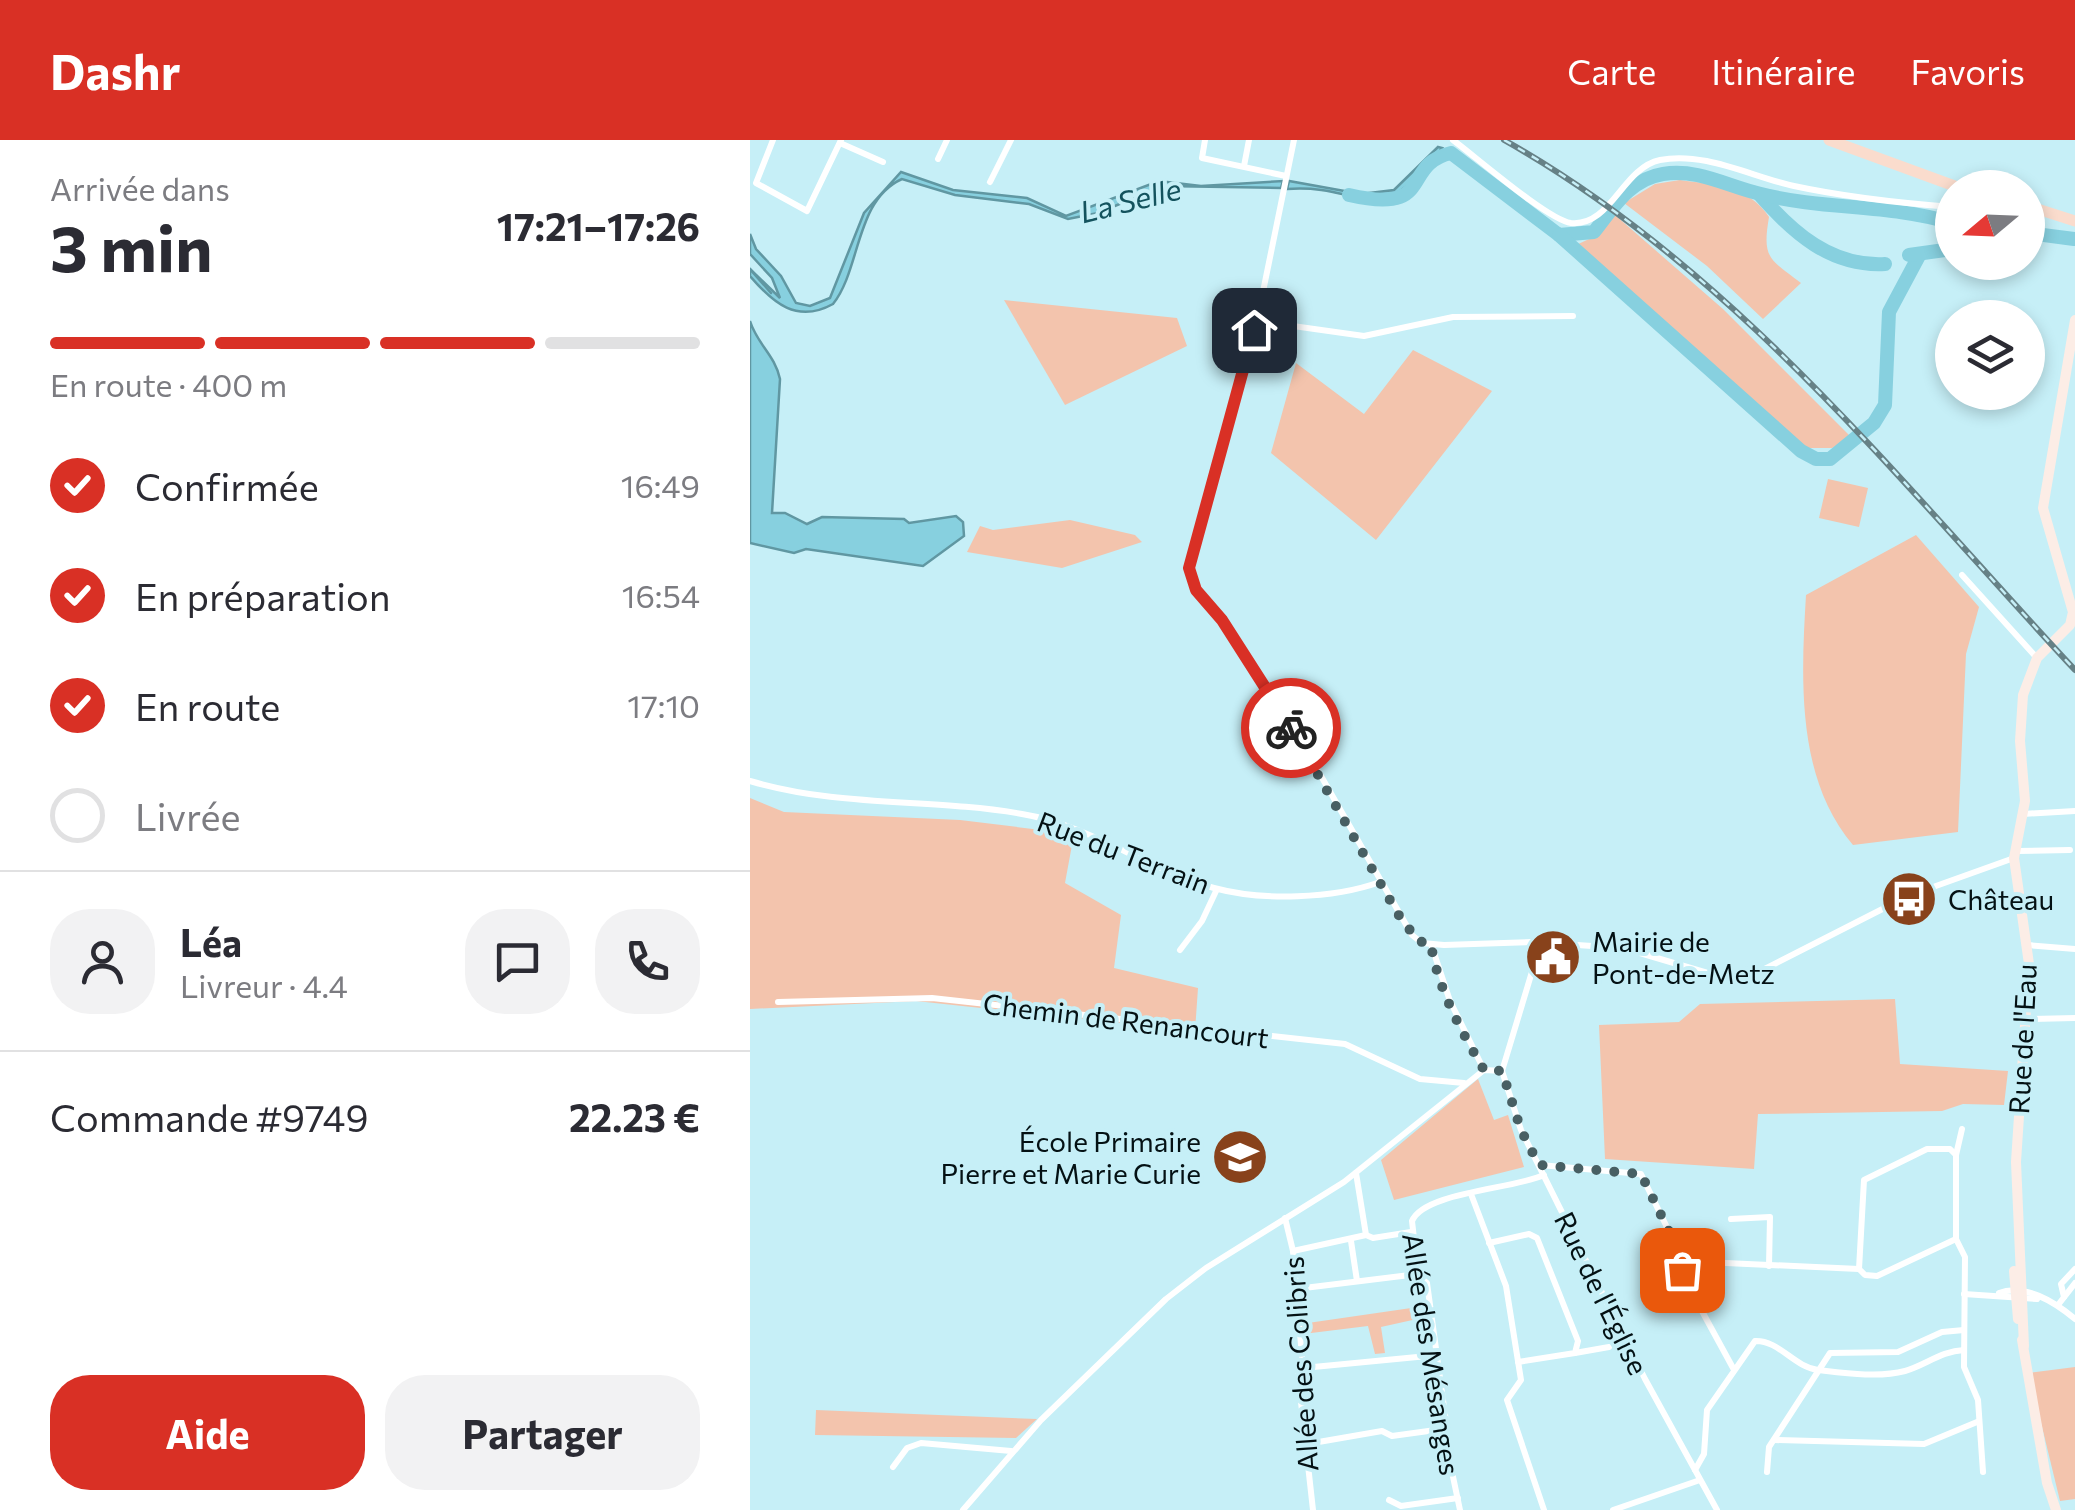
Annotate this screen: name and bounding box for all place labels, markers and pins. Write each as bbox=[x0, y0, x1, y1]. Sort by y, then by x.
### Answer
pin bbox=[1212, 288, 1297, 373]
bus stop icon: Château bbox=[1879, 869, 1939, 929]
place label: Château bbox=[1948, 882, 2054, 916]
place label: Mairie de Pont-de-Metz bbox=[1592, 924, 1775, 990]
public building icon: Mairie de Pont-de-Metz bbox=[1523, 927, 1583, 987]
place label: École Primaire Pierre et Marie Curie bbox=[940, 1124, 1201, 1190]
school or university icon: École Primaire Pierre et Marie Curie bbox=[1210, 1127, 1270, 1187]
pin bbox=[1640, 1228, 1725, 1313]

